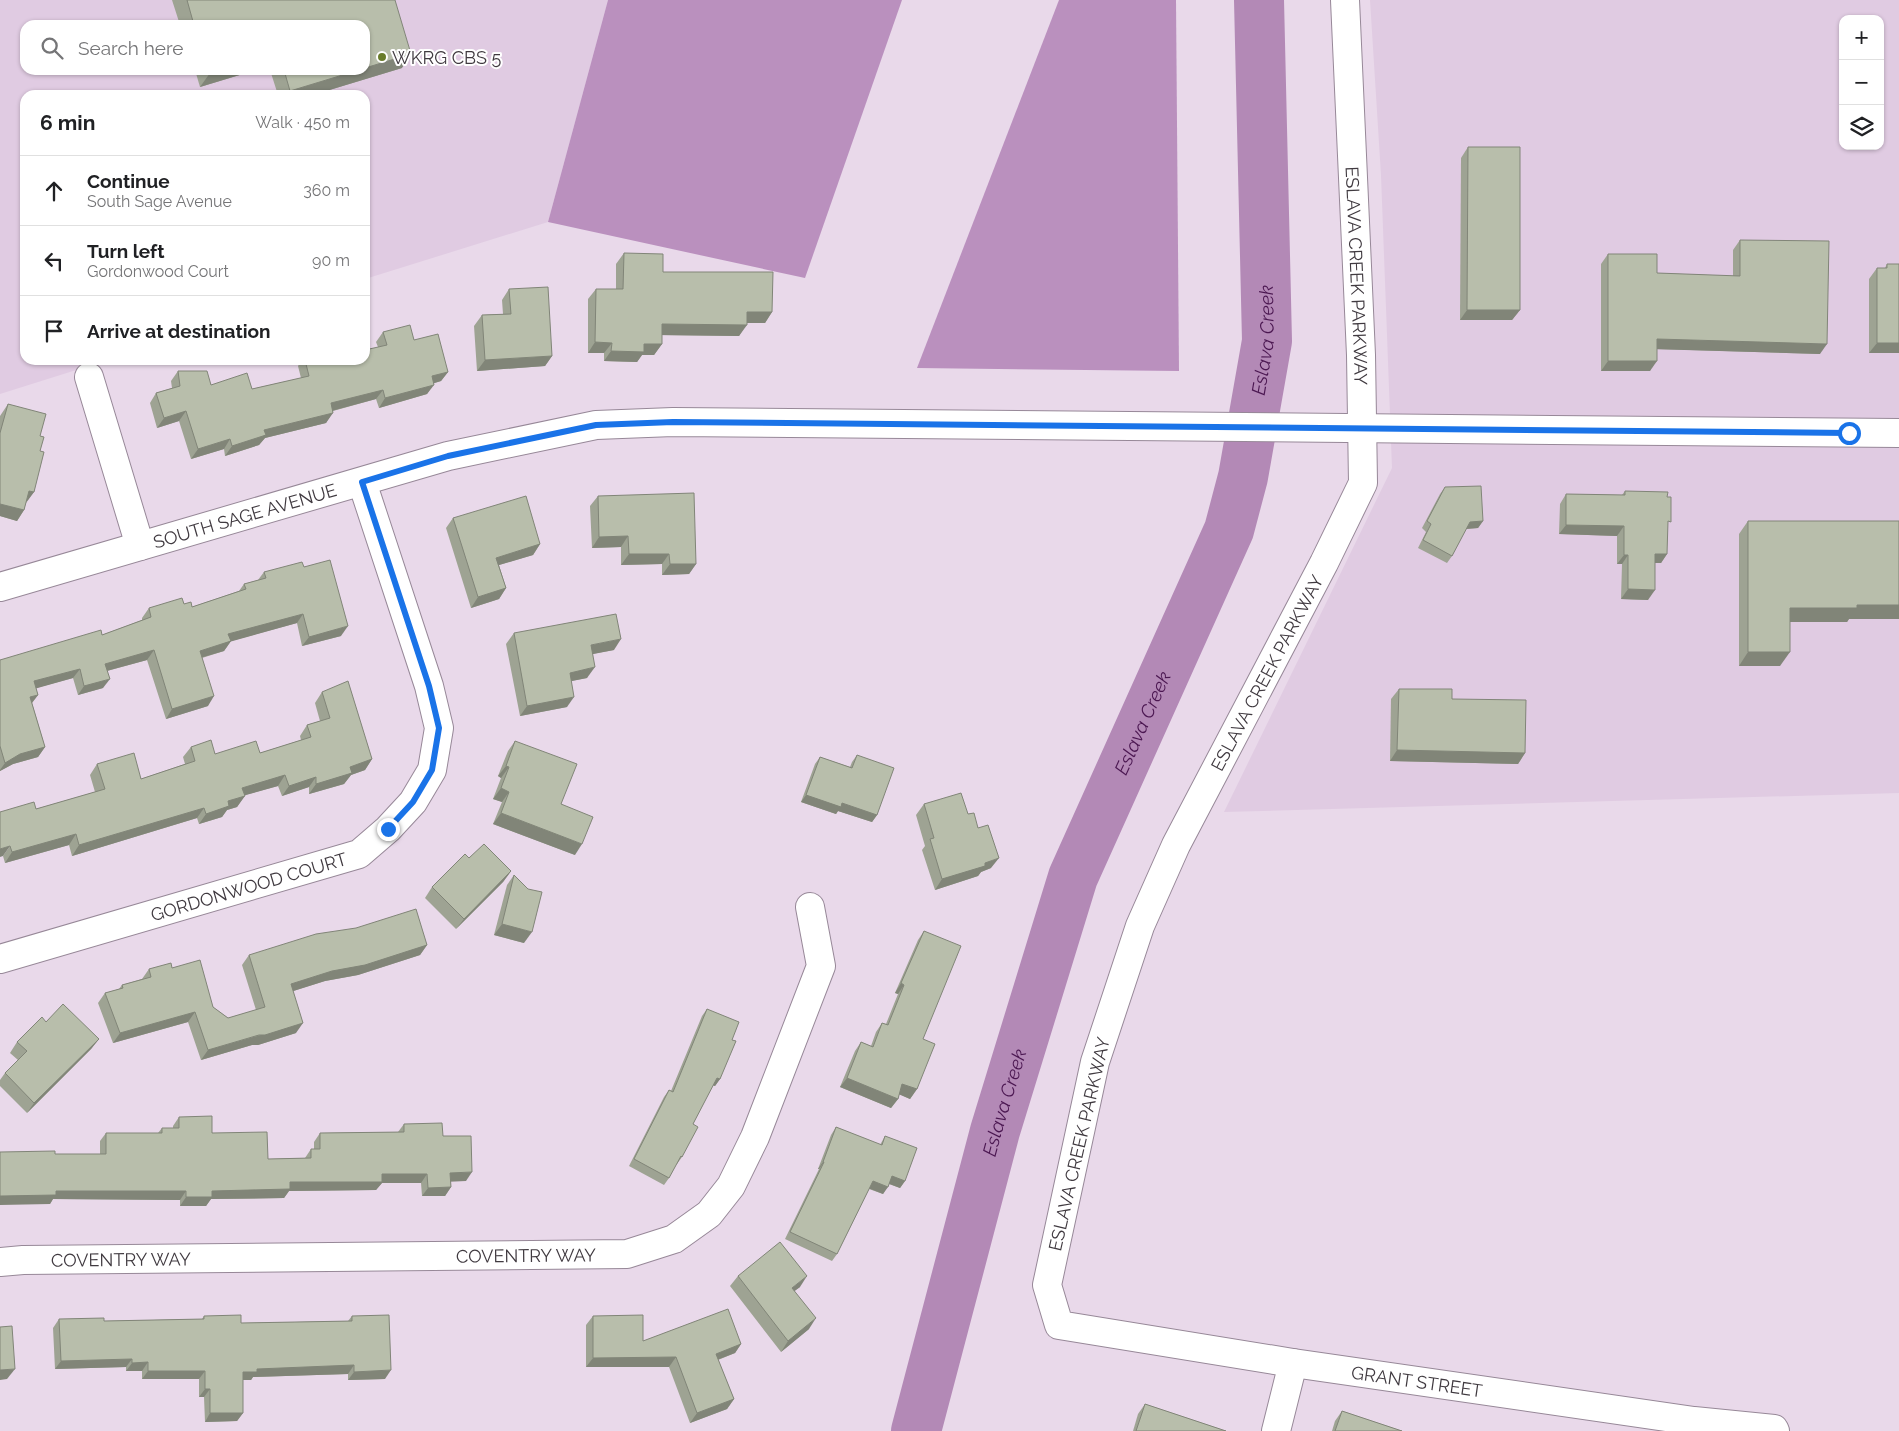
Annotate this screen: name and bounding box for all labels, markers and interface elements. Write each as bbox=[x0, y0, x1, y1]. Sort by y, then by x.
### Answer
map controls bbox=[1839, 15, 1884, 150]
button: + bbox=[1839, 15, 1884, 60]
search box bbox=[20, 20, 370, 75]
icon: search bbox=[38, 34, 66, 62]
text: Search here bbox=[78, 37, 184, 59]
place label: WKRG CBS 5 bbox=[392, 47, 501, 68]
marker: WKRG CBS 5 bbox=[376, 51, 388, 63]
button: − bbox=[1839, 60, 1884, 105]
button: layers bbox=[1839, 105, 1884, 150]
text: 6 min bbox=[40, 110, 95, 135]
text: Walk · 450 m bbox=[255, 113, 350, 132]
street label: ESLAVA CREEK PARKWAY bbox=[1342, 166, 1372, 386]
text: Continue bbox=[87, 170, 170, 192]
icon: ahead bbox=[40, 177, 68, 205]
text: 360 m bbox=[303, 181, 350, 200]
text: South Sage Avenue bbox=[87, 192, 232, 211]
text: Turn left bbox=[87, 240, 164, 262]
icon: left bbox=[40, 247, 68, 275]
text: 90 m bbox=[312, 251, 350, 270]
text: Gordonwood Court bbox=[87, 262, 229, 281]
water label: Eslava Creek bbox=[1247, 285, 1278, 397]
icon: arrive bbox=[40, 317, 68, 345]
text: Arrive at destination bbox=[87, 320, 271, 342]
route start bbox=[1838, 422, 1861, 445]
street label: SOUTH SAGE AVENUE bbox=[151, 479, 339, 552]
street label: ESLAVA CREEK PARKWAY bbox=[1206, 571, 1328, 775]
water label: Eslava Creek bbox=[1110, 668, 1175, 778]
route end bbox=[377, 818, 400, 841]
street label: GORDONWOOD COURT bbox=[148, 848, 349, 925]
street label: ESLAVA CREEK PARKWAY bbox=[1044, 1035, 1114, 1253]
water label: Eslava Creek bbox=[978, 1046, 1031, 1159]
street label: COVENTRY WAY bbox=[456, 1244, 596, 1266]
street label: COVENTRY WAY bbox=[51, 1248, 191, 1270]
street label: GRANT STREET bbox=[1350, 1361, 1484, 1401]

